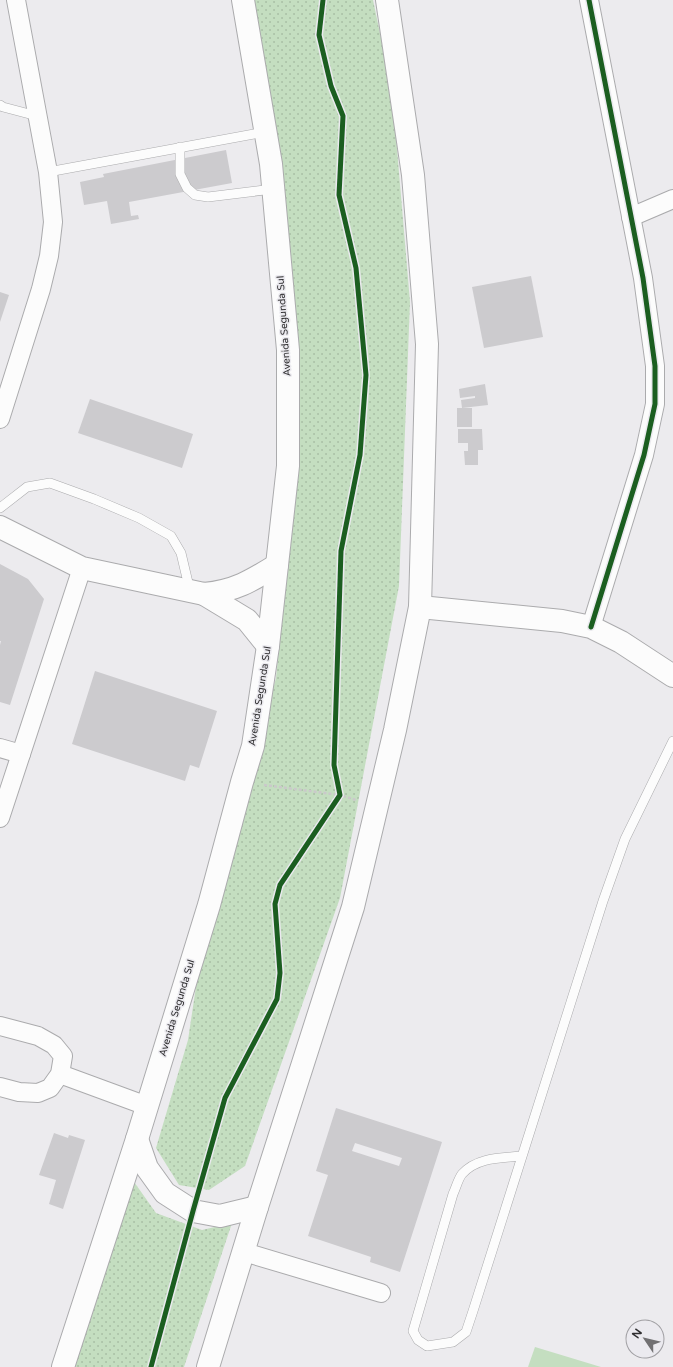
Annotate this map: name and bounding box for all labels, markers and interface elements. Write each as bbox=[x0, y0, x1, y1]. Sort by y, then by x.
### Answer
street label: Avenida Segunda Sul bbox=[275, 275, 293, 377]
street label: Avenida Segunda Sul bbox=[246, 645, 274, 747]
street label: Avenida Segunda Sul bbox=[157, 958, 197, 1058]
north arrow bbox=[625, 1319, 665, 1359]
text: N bbox=[629, 1326, 645, 1341]

